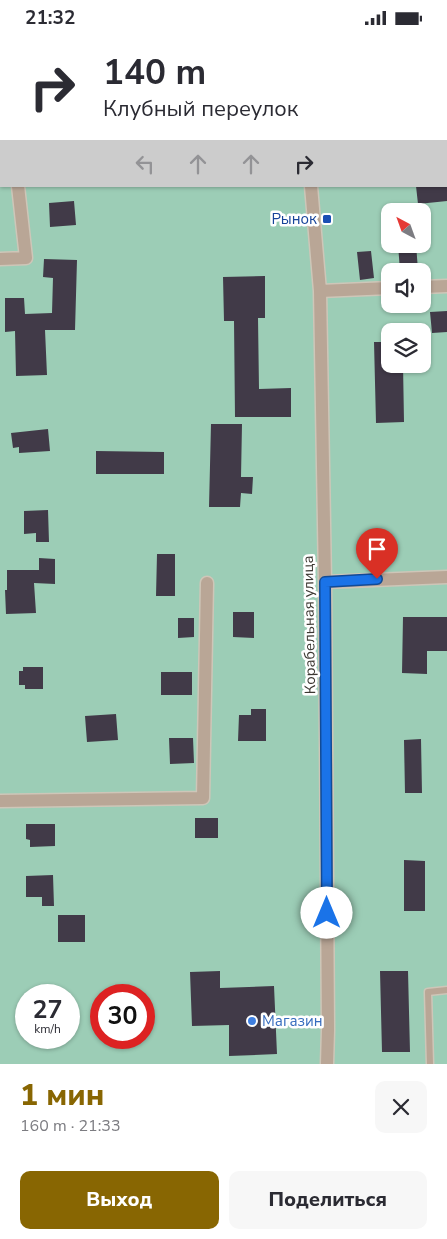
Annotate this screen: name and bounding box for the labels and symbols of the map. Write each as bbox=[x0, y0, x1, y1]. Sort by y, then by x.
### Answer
north arrow bbox=[381, 203, 431, 253]
place label: Рынок bbox=[272, 209, 317, 229]
marker: Рынок bbox=[321, 213, 333, 225]
pin bbox=[356, 528, 398, 579]
street label: Корабельная улица bbox=[298, 555, 320, 695]
position arrow bbox=[300, 886, 352, 938]
speed limit sign: 30 bbox=[90, 984, 155, 1049]
place label: Магазин bbox=[262, 1011, 323, 1031]
marker: Магазин bbox=[246, 1015, 258, 1027]

